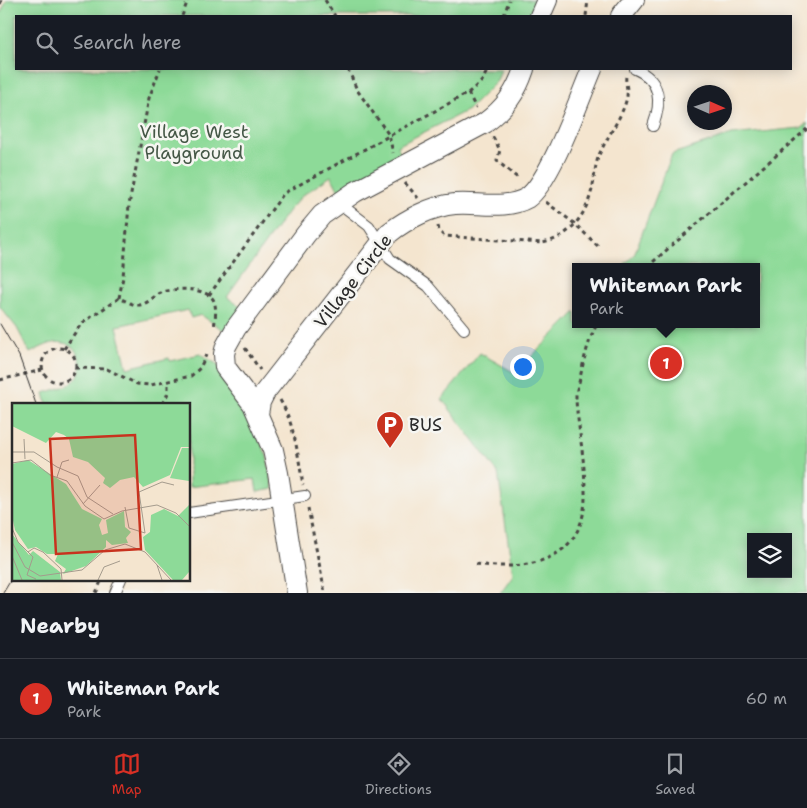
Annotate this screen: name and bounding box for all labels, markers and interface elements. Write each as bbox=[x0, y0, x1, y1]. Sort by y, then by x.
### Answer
search box bbox=[15, 15, 792, 70]
icon: search bbox=[33, 29, 61, 57]
text: Search here bbox=[73, 30, 182, 55]
north arrow bbox=[687, 85, 732, 130]
park label: Village West Playground bbox=[139, 120, 249, 165]
street label: Village Circle bbox=[309, 229, 397, 333]
popup bbox=[572, 263, 760, 328]
text: Whiteman Park bbox=[590, 273, 743, 298]
text: Park bbox=[590, 298, 624, 319]
pin: 1 bbox=[650, 344, 682, 382]
your location bbox=[510, 354, 536, 380]
inset map bbox=[12, 403, 190, 580]
parking icon: BUS bbox=[375, 410, 405, 449]
place label: BUS bbox=[409, 413, 442, 437]
map controls bbox=[747, 533, 792, 578]
button: layers bbox=[747, 533, 792, 578]
text: Nearby bbox=[20, 612, 100, 640]
text: Whiteman Park bbox=[67, 676, 220, 701]
text: 1 bbox=[32, 688, 40, 709]
text: 60 m bbox=[746, 688, 787, 709]
text: Park bbox=[67, 701, 101, 722]
tab: Map bbox=[112, 750, 142, 798]
tab: Directions bbox=[365, 750, 432, 798]
tab: Saved bbox=[656, 750, 695, 798]

